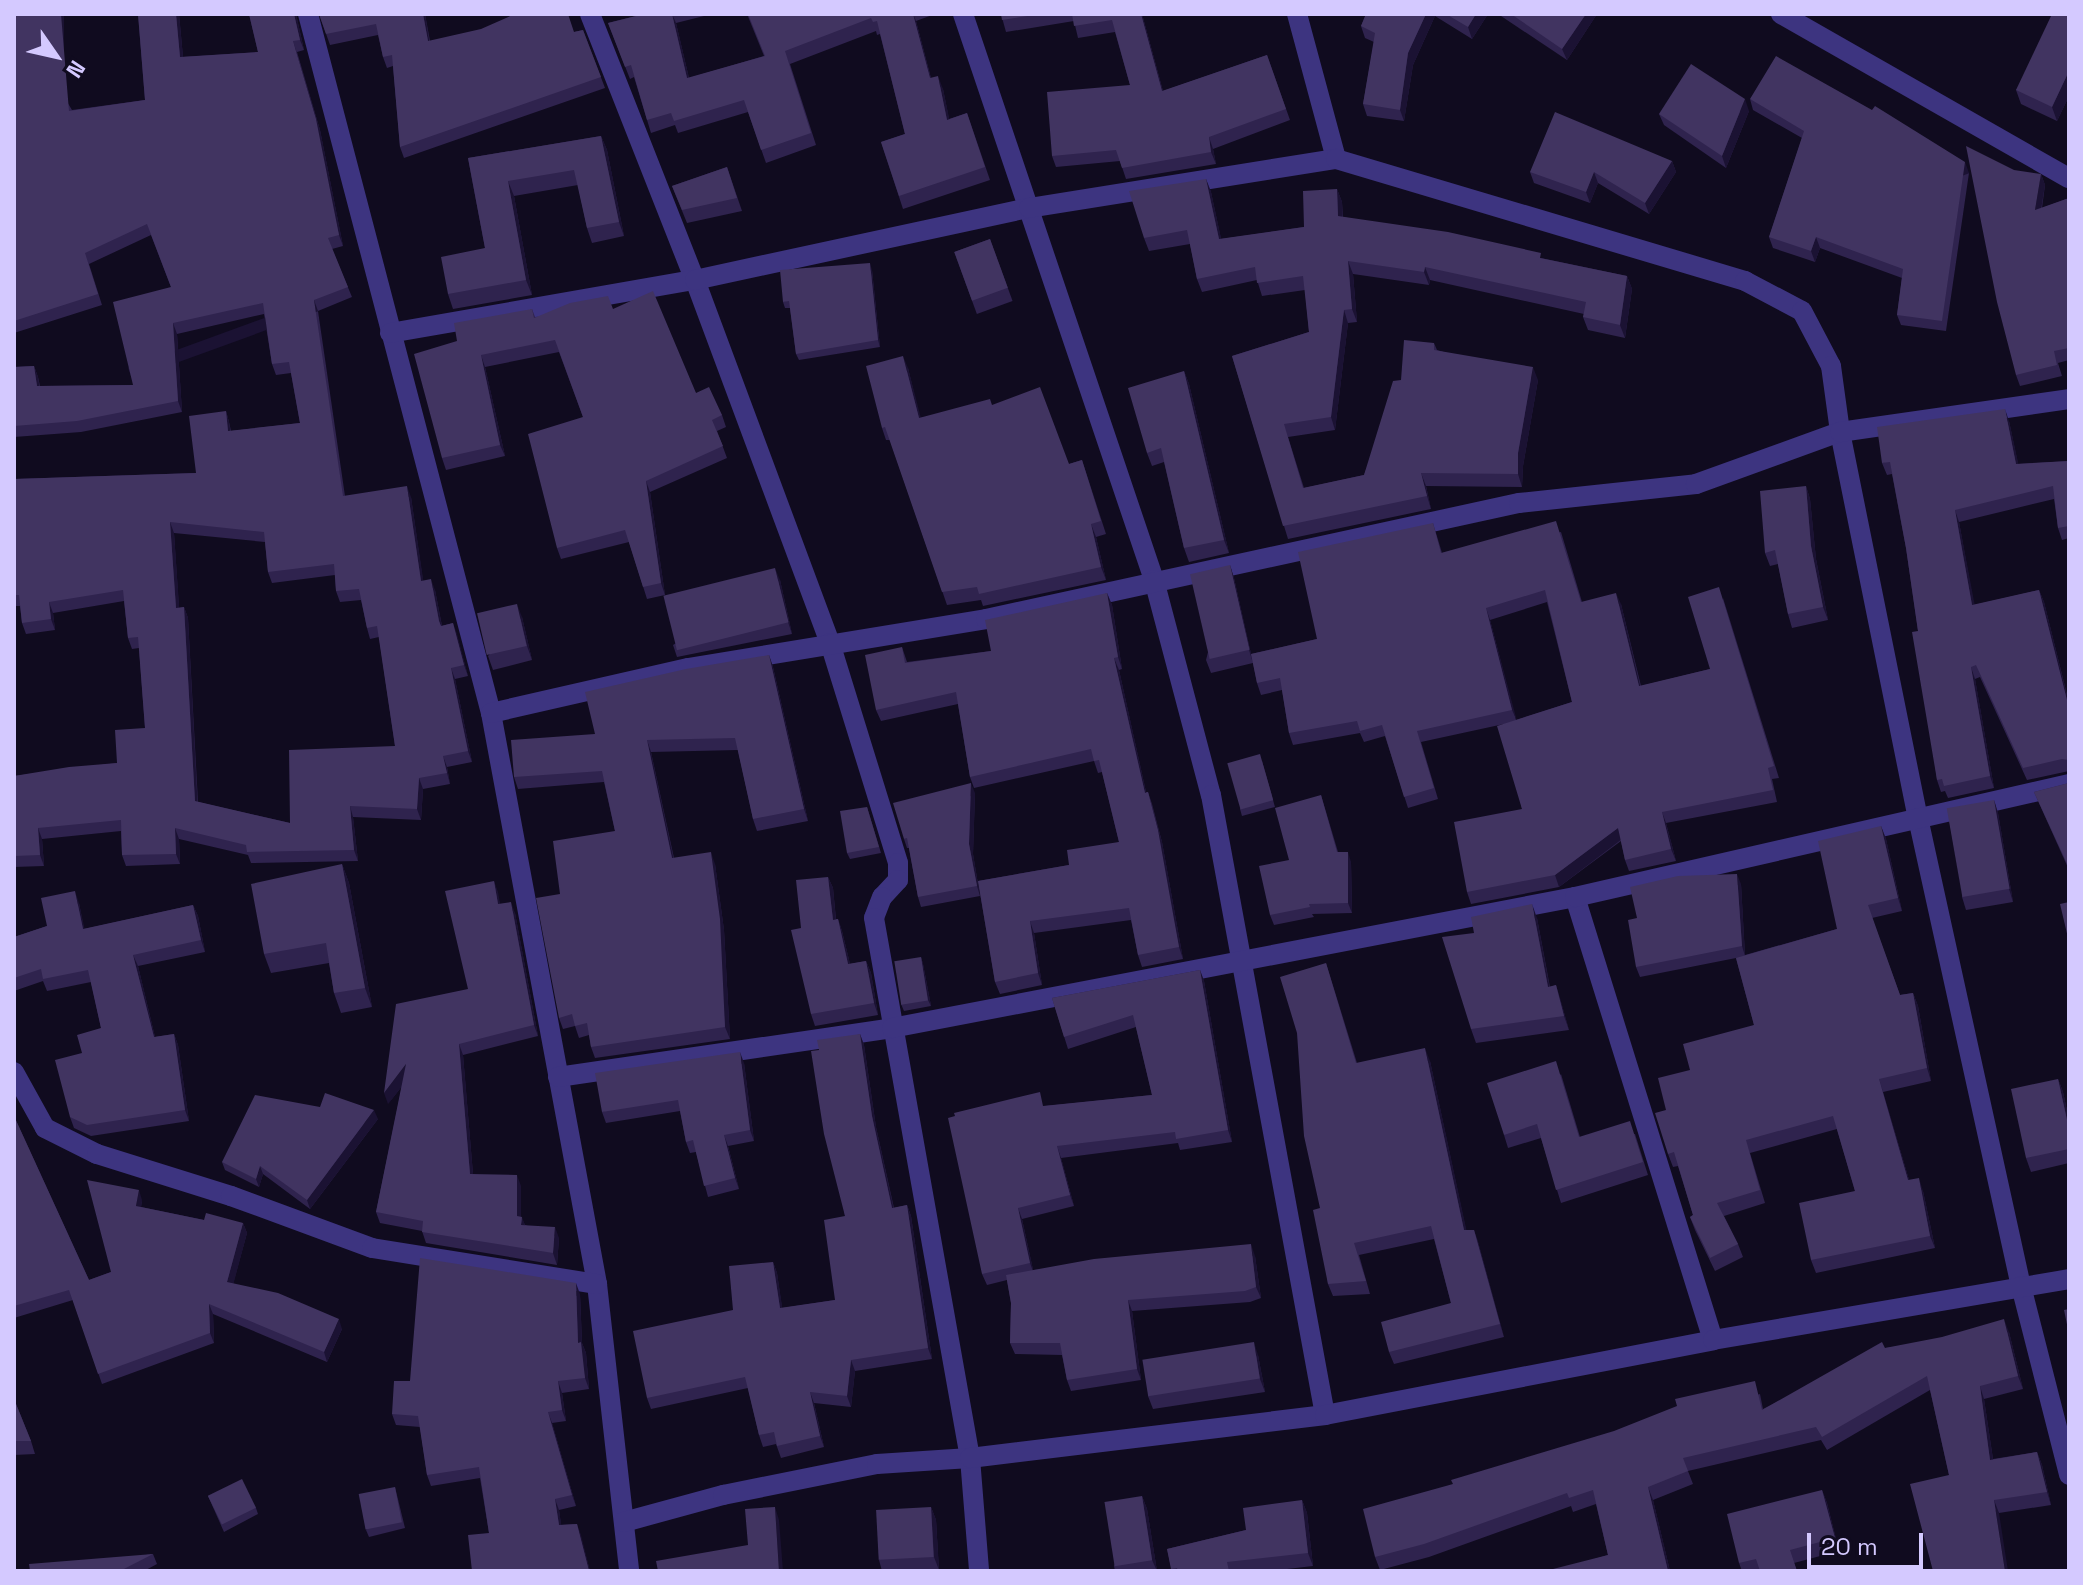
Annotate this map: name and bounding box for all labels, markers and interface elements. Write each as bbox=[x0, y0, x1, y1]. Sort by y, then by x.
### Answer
north arrow bbox=[16, 16, 96, 96]
text: N bbox=[60, 55, 92, 83]
scale bar bbox=[1811, 1517, 1927, 1567]
text: 20 m bbox=[1821, 1531, 1878, 1562]

